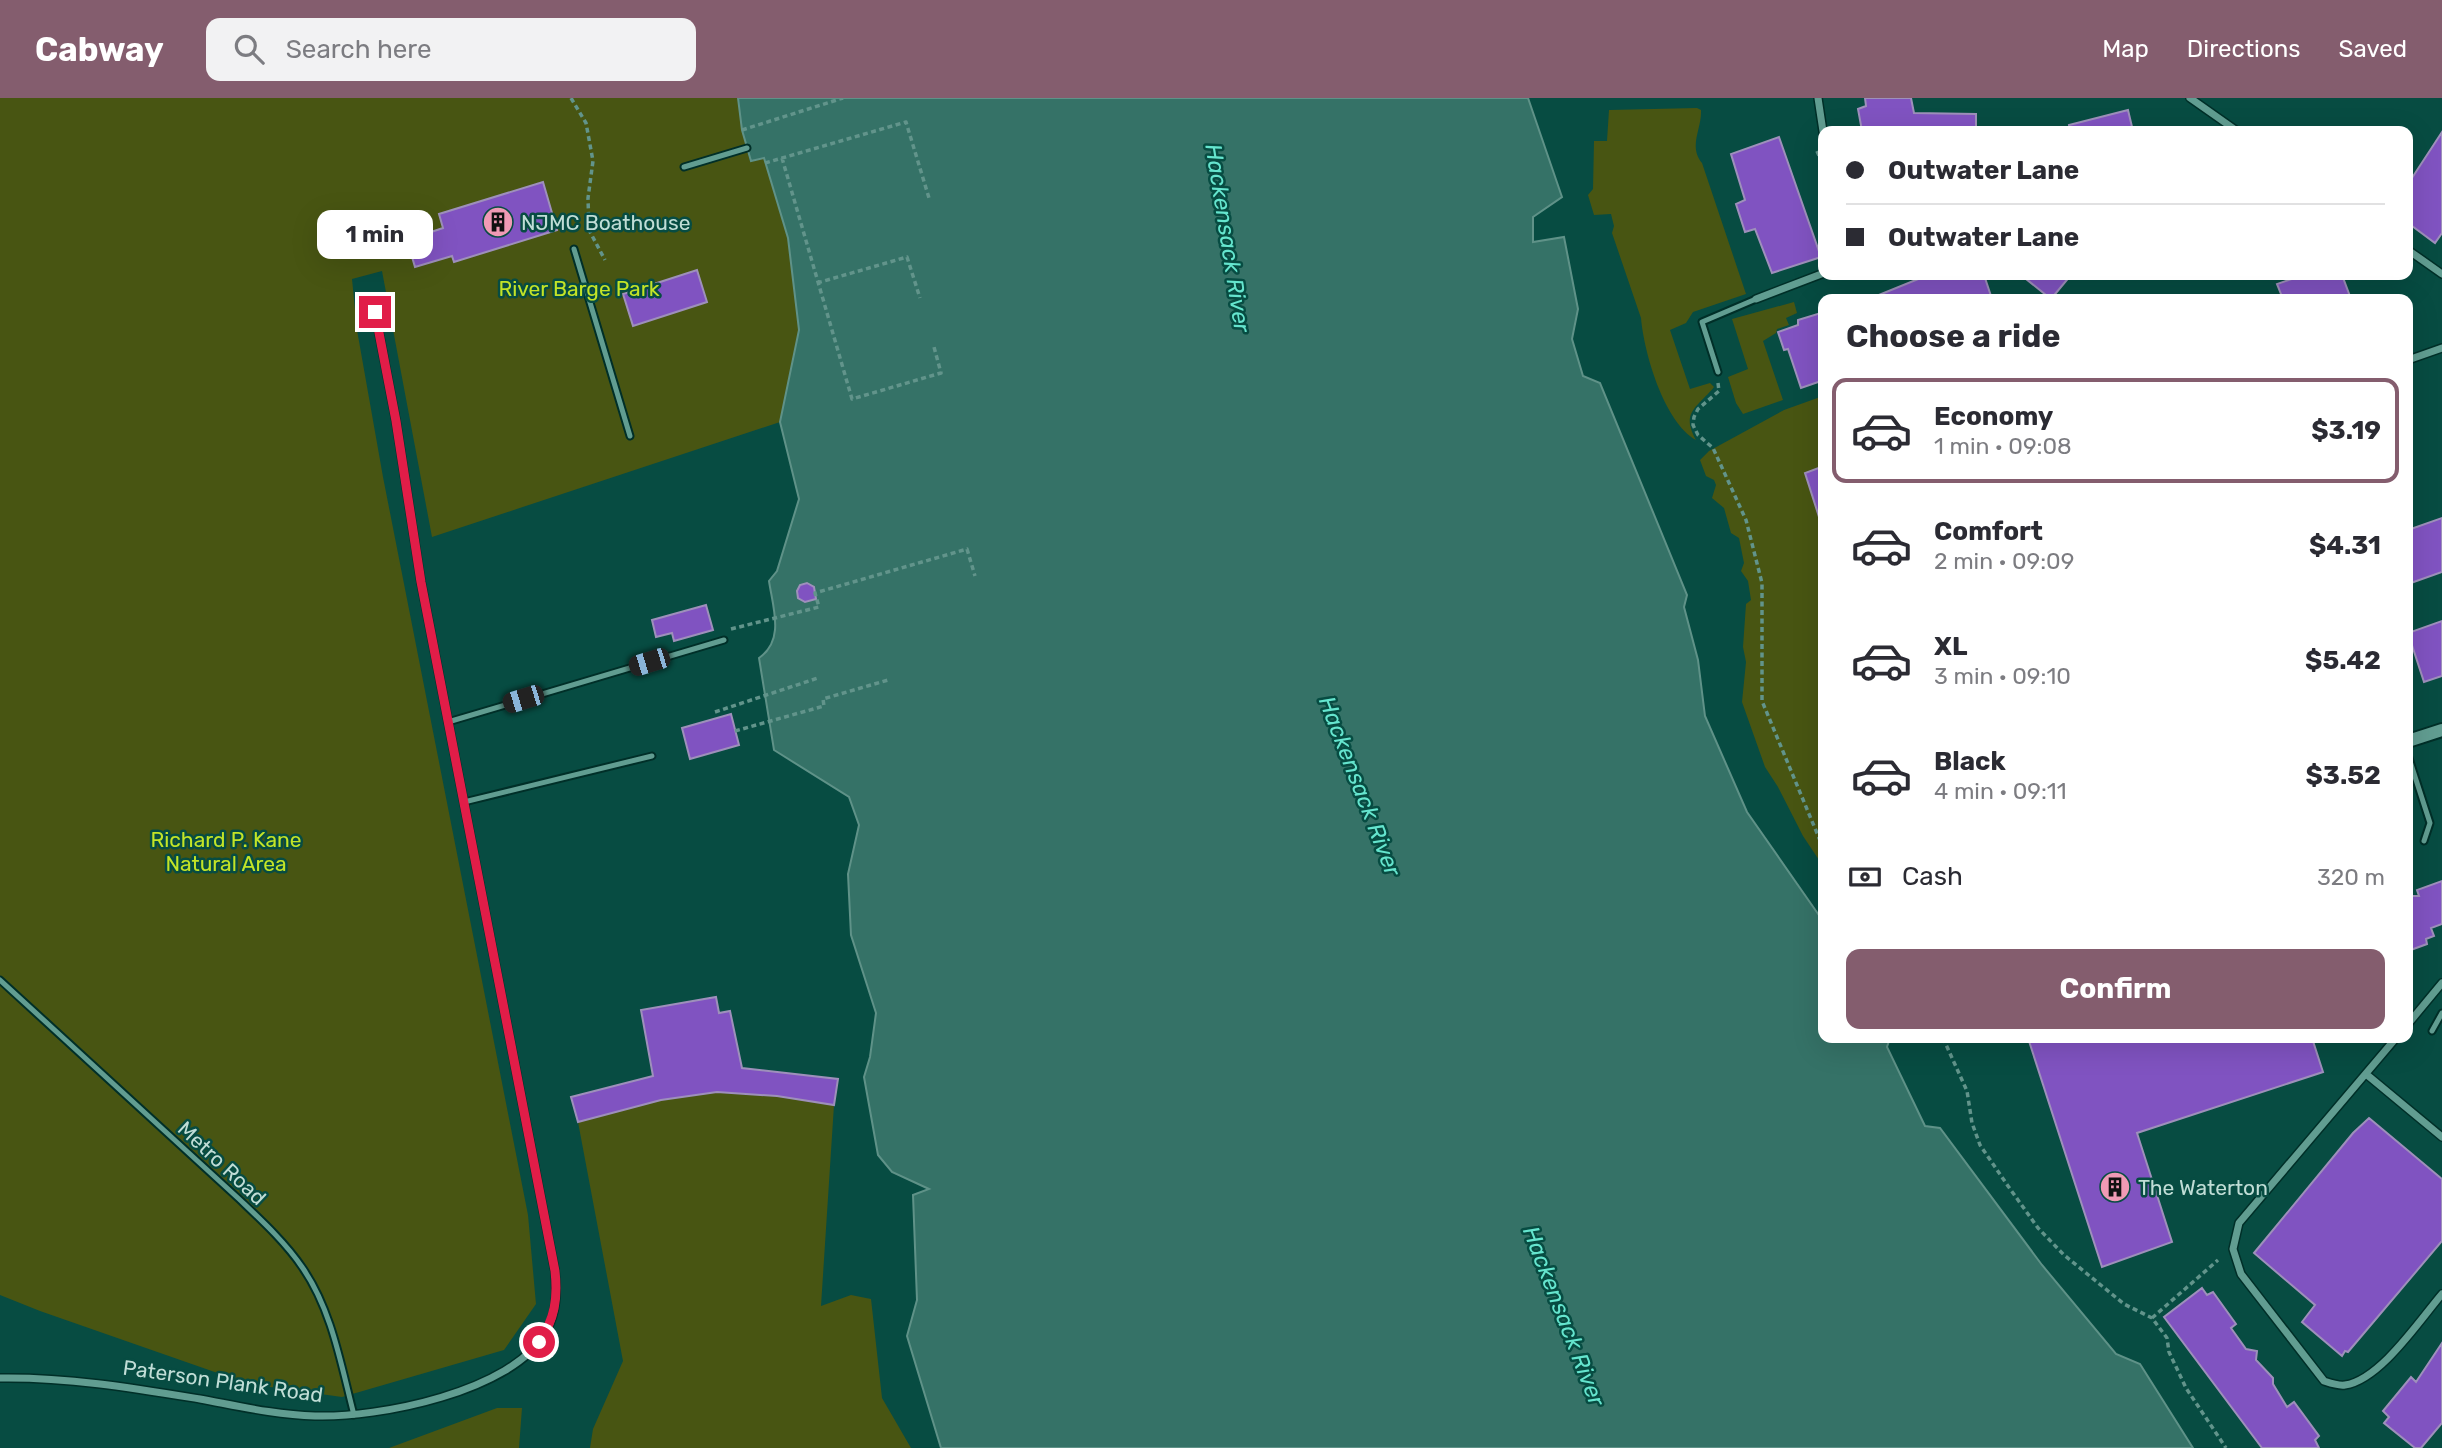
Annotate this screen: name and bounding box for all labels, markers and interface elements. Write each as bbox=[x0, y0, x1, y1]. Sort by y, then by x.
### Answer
search box bbox=[206, 18, 696, 81]
text: Cabway bbox=[35, 30, 164, 69]
icon: search bbox=[230, 30, 268, 68]
text: Search here bbox=[286, 34, 432, 65]
text: Map bbox=[2102, 35, 2149, 63]
text: Directions bbox=[2187, 35, 2300, 63]
text: Saved bbox=[2338, 35, 2407, 63]
water label: Hackensack River bbox=[1199, 142, 1257, 335]
text: Outwater Lane bbox=[1888, 155, 2079, 186]
building icon: NJMC Boathouse bbox=[481, 205, 515, 239]
place label: NJMC Boathouse bbox=[521, 210, 690, 235]
callout: 1 min bbox=[317, 211, 433, 260]
text: 1 min bbox=[346, 220, 404, 248]
text: Outwater Lane bbox=[1888, 222, 2079, 253]
park label: River Barge Park bbox=[499, 276, 660, 301]
route end bbox=[359, 296, 391, 328]
text: Choose a ride bbox=[1846, 317, 2060, 355]
icon: car bbox=[1850, 399, 1913, 462]
text: Economy bbox=[1934, 401, 2053, 432]
text: $3.19 bbox=[2311, 415, 2381, 446]
text: 1 min · 09:08 bbox=[1934, 432, 2072, 460]
icon: car bbox=[1850, 514, 1913, 577]
text: Comfort bbox=[1934, 516, 2043, 547]
text: $4.31 bbox=[2309, 530, 2381, 561]
text: 2 min · 09:09 bbox=[1934, 547, 2074, 575]
icon: car bbox=[1850, 629, 1913, 692]
text: XL bbox=[1934, 631, 1967, 662]
text: $5.42 bbox=[2305, 645, 2381, 676]
car bbox=[626, 646, 673, 678]
text: 3 min · 09:10 bbox=[1934, 662, 2071, 690]
car bbox=[500, 683, 547, 715]
water label: Hackensack River bbox=[1313, 692, 1408, 881]
icon: car bbox=[1850, 744, 1913, 807]
text: Black bbox=[1934, 746, 2006, 777]
text: $3.52 bbox=[2305, 760, 2381, 791]
text: 4 min · 09:11 bbox=[1934, 777, 2067, 805]
park label: Richard P. Kane Natural Area bbox=[150, 827, 302, 876]
icon: cash bbox=[1846, 858, 1884, 896]
text: Cash bbox=[1902, 861, 1963, 892]
text: 320 m bbox=[2317, 863, 2385, 891]
button: Confirm bbox=[1846, 949, 2385, 1029]
street label: Metro Road bbox=[173, 1116, 271, 1210]
building icon: The Waterton bbox=[2098, 1170, 2132, 1204]
place label: The Waterton bbox=[2138, 1175, 2268, 1200]
water label: Hackensack River bbox=[1517, 1222, 1612, 1411]
route start bbox=[523, 1326, 555, 1358]
street label: Paterson Plank Road bbox=[121, 1355, 325, 1407]

